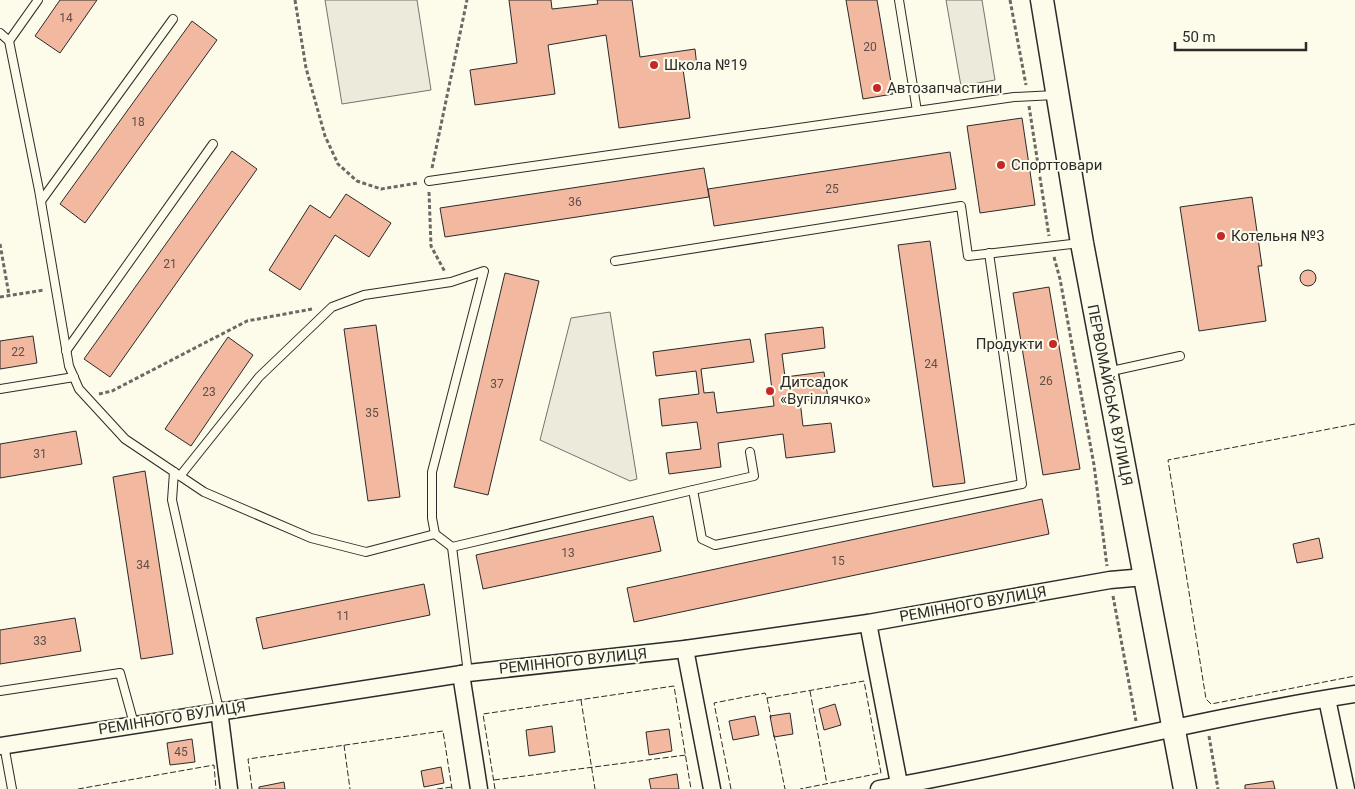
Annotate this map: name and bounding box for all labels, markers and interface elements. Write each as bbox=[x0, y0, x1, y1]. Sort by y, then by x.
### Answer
house number: 14 bbox=[59, 11, 73, 25]
scale bar bbox=[1175, 20, 1306, 52]
text: 50 m bbox=[1182, 28, 1216, 46]
house number: 20 bbox=[863, 40, 877, 54]
place label: Школа №19 bbox=[664, 56, 747, 74]
marker: Школа №19 bbox=[648, 59, 660, 71]
place label: Автозапчастини bbox=[887, 79, 1003, 97]
marker: Автозапчастини bbox=[871, 82, 883, 94]
house number: 18 bbox=[131, 115, 145, 129]
place label: Спорттовари bbox=[1011, 156, 1102, 174]
marker: Спорттовари bbox=[995, 159, 1007, 171]
house number: 25 bbox=[825, 182, 839, 196]
house number: 36 bbox=[568, 195, 582, 209]
place label: Котельня №3 bbox=[1231, 227, 1325, 245]
marker: Котельня №3 bbox=[1215, 230, 1227, 242]
house number: 21 bbox=[163, 257, 177, 271]
street label: ПЕРВОМАЙСЬКА ВУЛИЦЯ bbox=[1084, 303, 1136, 487]
place label: Продукти bbox=[976, 335, 1043, 353]
marker: Продукти bbox=[1047, 338, 1059, 350]
house number: 22 bbox=[11, 345, 25, 359]
house number: 24 bbox=[924, 357, 938, 371]
place label: Дитсадок «Вугіллячко» bbox=[780, 373, 871, 408]
house number: 26 bbox=[1039, 374, 1053, 388]
house number: 37 bbox=[490, 377, 504, 391]
house number: 23 bbox=[202, 385, 216, 399]
marker: Дитсадок «Вугіллячко» bbox=[764, 385, 776, 397]
house number: 35 bbox=[365, 406, 379, 420]
house number: 31 bbox=[33, 447, 47, 461]
house number: 13 bbox=[561, 546, 575, 560]
house number: 15 bbox=[831, 554, 845, 568]
house number: 34 bbox=[136, 558, 150, 572]
street label: РЕМІННОГО ВУЛИЦЯ bbox=[898, 582, 1048, 626]
house number: 11 bbox=[336, 609, 350, 623]
house number: 33 bbox=[33, 634, 47, 648]
street label: РЕМІННОГО ВУЛИЦЯ bbox=[498, 644, 648, 678]
street label: РЕМІННОГО ВУЛИЦЯ bbox=[97, 697, 247, 739]
house number: 45 bbox=[174, 745, 188, 759]

